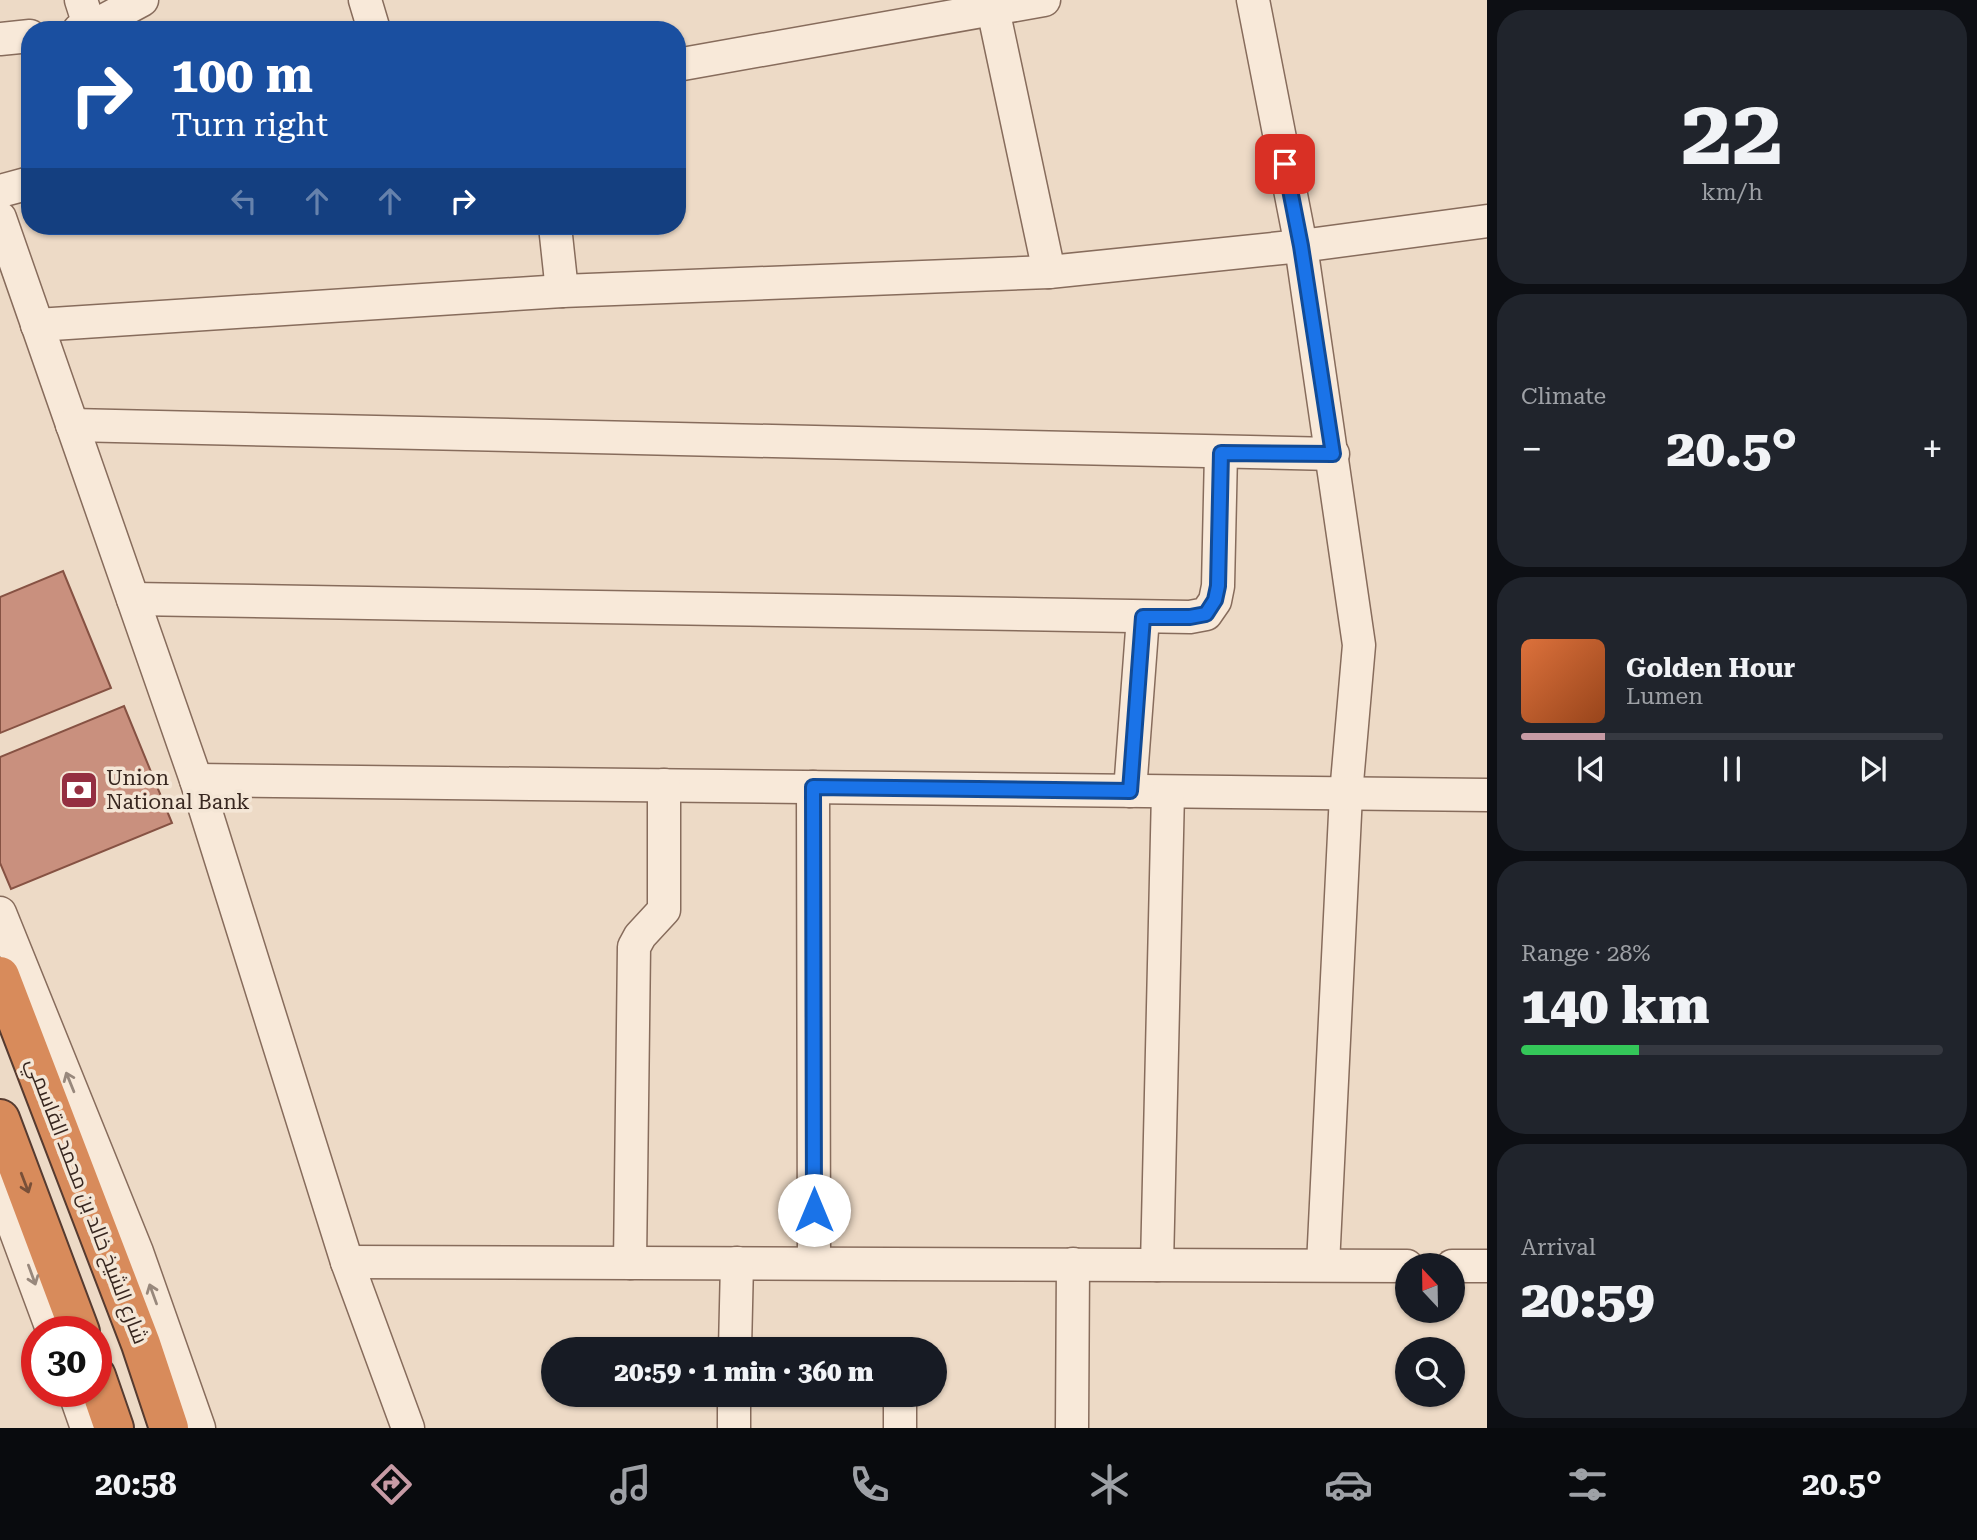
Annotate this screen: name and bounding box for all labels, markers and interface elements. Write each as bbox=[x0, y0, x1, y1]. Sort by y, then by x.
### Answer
text: 100 m bbox=[171, 47, 313, 104]
icon: right bbox=[56, 49, 147, 140]
text: 22 bbox=[1681, 80, 1783, 186]
text: Turn right bbox=[171, 106, 328, 144]
pin bbox=[1255, 134, 1315, 194]
icon: arrive bbox=[1266, 145, 1304, 183]
text: km/h bbox=[1701, 179, 1763, 206]
icon: left bbox=[225, 182, 263, 220]
icon: ahead bbox=[298, 182, 336, 220]
icon: ahead bbox=[371, 182, 409, 220]
icon: right bbox=[444, 182, 482, 220]
text: Climate bbox=[1521, 383, 1606, 410]
text: 20.5° bbox=[1667, 418, 1797, 479]
text: − bbox=[1521, 427, 1542, 471]
text: + bbox=[1922, 427, 1943, 471]
text: Golden Hour bbox=[1626, 653, 1795, 683]
text: Lumen bbox=[1626, 683, 1703, 710]
icon: previous bbox=[1572, 750, 1610, 788]
icon: pause bbox=[1713, 750, 1751, 788]
icon: next bbox=[1854, 750, 1892, 788]
place label: Union National Bank bbox=[106, 766, 250, 814]
bank icon: Union National Bank bbox=[58, 769, 100, 811]
text: Range · 28% bbox=[1521, 940, 1650, 967]
text: 140 km bbox=[1521, 975, 1709, 1036]
street label: شارع الشيخ خالد بن محمد القاسمي bbox=[18, 1055, 153, 1349]
one-way arrow bbox=[63, 1072, 76, 1094]
one-way arrow bbox=[20, 1171, 33, 1193]
position arrow bbox=[777, 1173, 851, 1247]
text: Arrival bbox=[1521, 1234, 1596, 1261]
north arrow bbox=[1395, 1253, 1465, 1323]
map controls bbox=[1395, 1253, 1465, 1407]
one-way arrow bbox=[27, 1264, 40, 1286]
text: 20:59 bbox=[1521, 1269, 1655, 1330]
one-way arrow bbox=[145, 1284, 158, 1306]
speed limit sign: 30 bbox=[21, 1316, 112, 1407]
button: search bbox=[1395, 1337, 1465, 1407]
text: 20:59 · 1 min · 360 m bbox=[614, 1357, 874, 1387]
icon: directions bbox=[367, 1460, 416, 1509]
icon: music bbox=[606, 1460, 655, 1509]
icon: phone bbox=[845, 1460, 894, 1509]
icon: climate bbox=[1085, 1460, 1134, 1509]
icon: car bbox=[1324, 1460, 1373, 1509]
icon: filters bbox=[1563, 1460, 1612, 1509]
text: 20:58 bbox=[95, 1465, 177, 1503]
text: 20.5° bbox=[1802, 1465, 1882, 1503]

